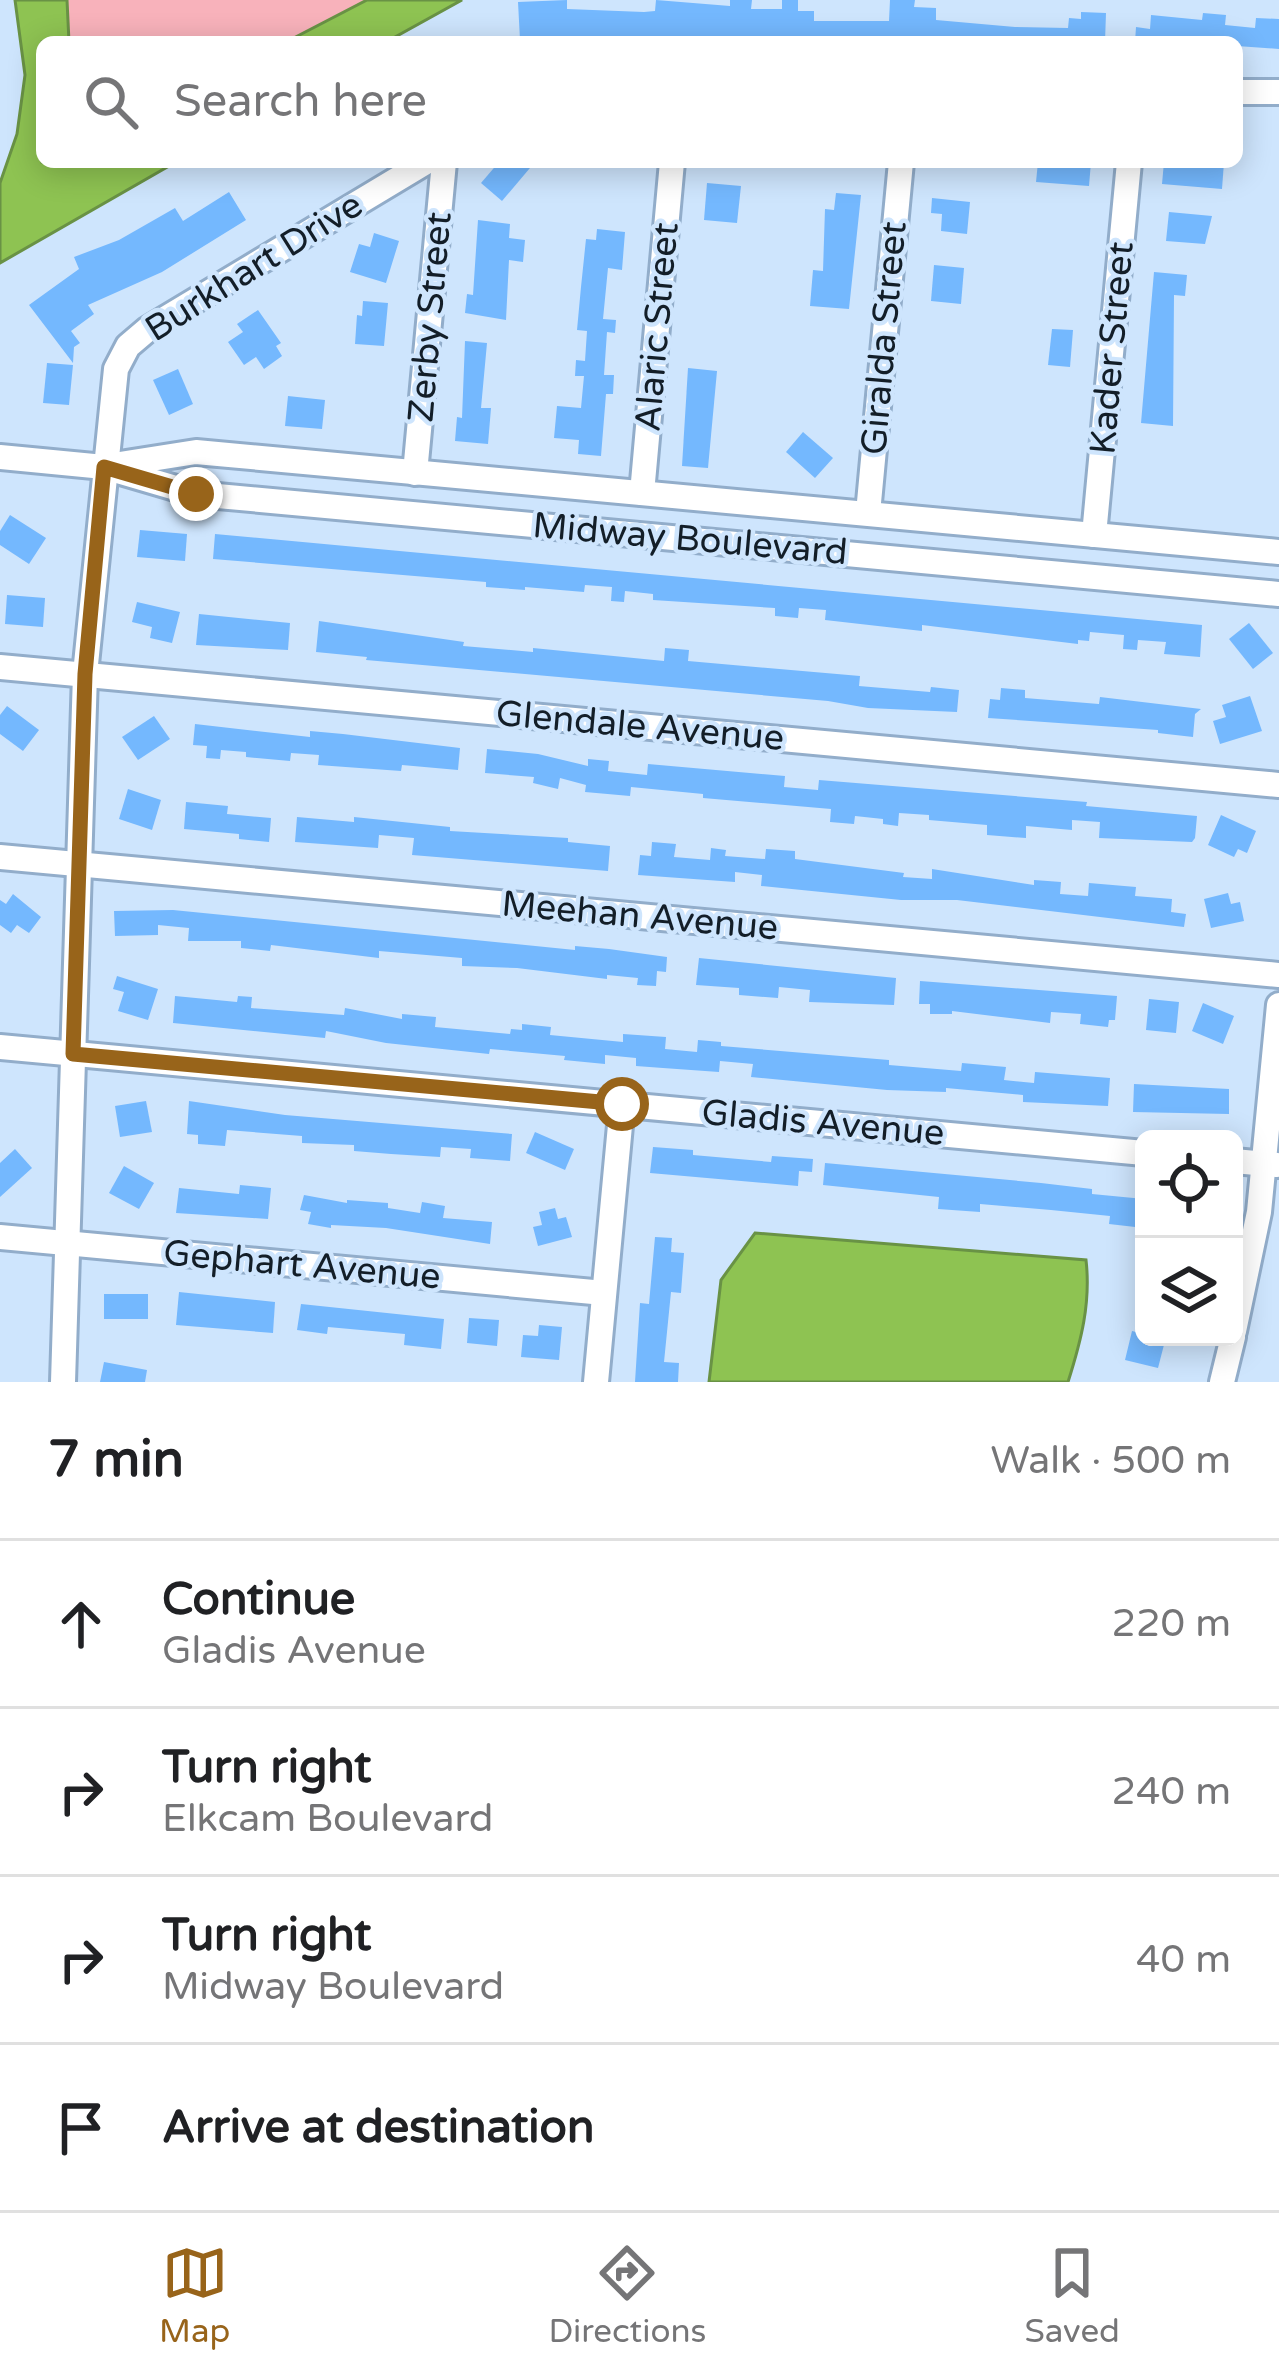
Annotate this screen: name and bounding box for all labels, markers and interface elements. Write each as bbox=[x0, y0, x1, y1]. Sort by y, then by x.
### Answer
search box bbox=[36, 36, 1243, 168]
icon: search bbox=[78, 69, 144, 135]
text: Search here bbox=[174, 75, 427, 129]
street label: Burkhart Drive bbox=[138, 183, 370, 351]
street label: Zerby Street bbox=[399, 210, 461, 424]
street label: Giralda Street bbox=[852, 219, 916, 457]
street label: Alaric Street bbox=[626, 221, 688, 433]
street label: Kader Street bbox=[1081, 240, 1143, 456]
route end bbox=[169, 467, 223, 521]
street label: Midway Boulevard bbox=[531, 504, 849, 574]
street label: Glendale Avenue bbox=[494, 692, 786, 760]
street label: Meehan Avenue bbox=[500, 882, 780, 950]
route start bbox=[595, 1077, 649, 1131]
street label: Gladis Avenue bbox=[700, 1091, 946, 1155]
map controls bbox=[1135, 1130, 1243, 1346]
button: locate bbox=[1135, 1130, 1243, 1238]
street label: Gephart Avenue bbox=[162, 1231, 442, 1299]
button: layers bbox=[1135, 1238, 1243, 1346]
text: 7 min bbox=[48, 1429, 184, 1491]
text: Walk · 500 m bbox=[990, 1437, 1231, 1484]
text: Continue bbox=[162, 1573, 355, 1627]
icon: ahead bbox=[48, 1591, 114, 1657]
text: 220 m bbox=[1112, 1600, 1231, 1647]
text: Gladis Avenue bbox=[162, 1627, 426, 1674]
text: Turn right bbox=[162, 1741, 371, 1795]
icon: right bbox=[48, 1759, 114, 1825]
text: 240 m bbox=[1112, 1768, 1231, 1815]
text: Elkcam Boulevard bbox=[162, 1795, 493, 1842]
text: Turn right bbox=[162, 1909, 371, 1963]
icon: right bbox=[48, 1927, 114, 1993]
text: 40 m bbox=[1136, 1936, 1231, 1983]
text: Midway Boulevard bbox=[162, 1963, 504, 2010]
icon: arrive bbox=[48, 2095, 114, 2161]
text: Arrive at destination bbox=[162, 2101, 594, 2155]
tab: Map bbox=[159, 2240, 230, 2351]
tab: Directions bbox=[548, 2240, 706, 2351]
tab: Saved bbox=[1025, 2240, 1120, 2351]

